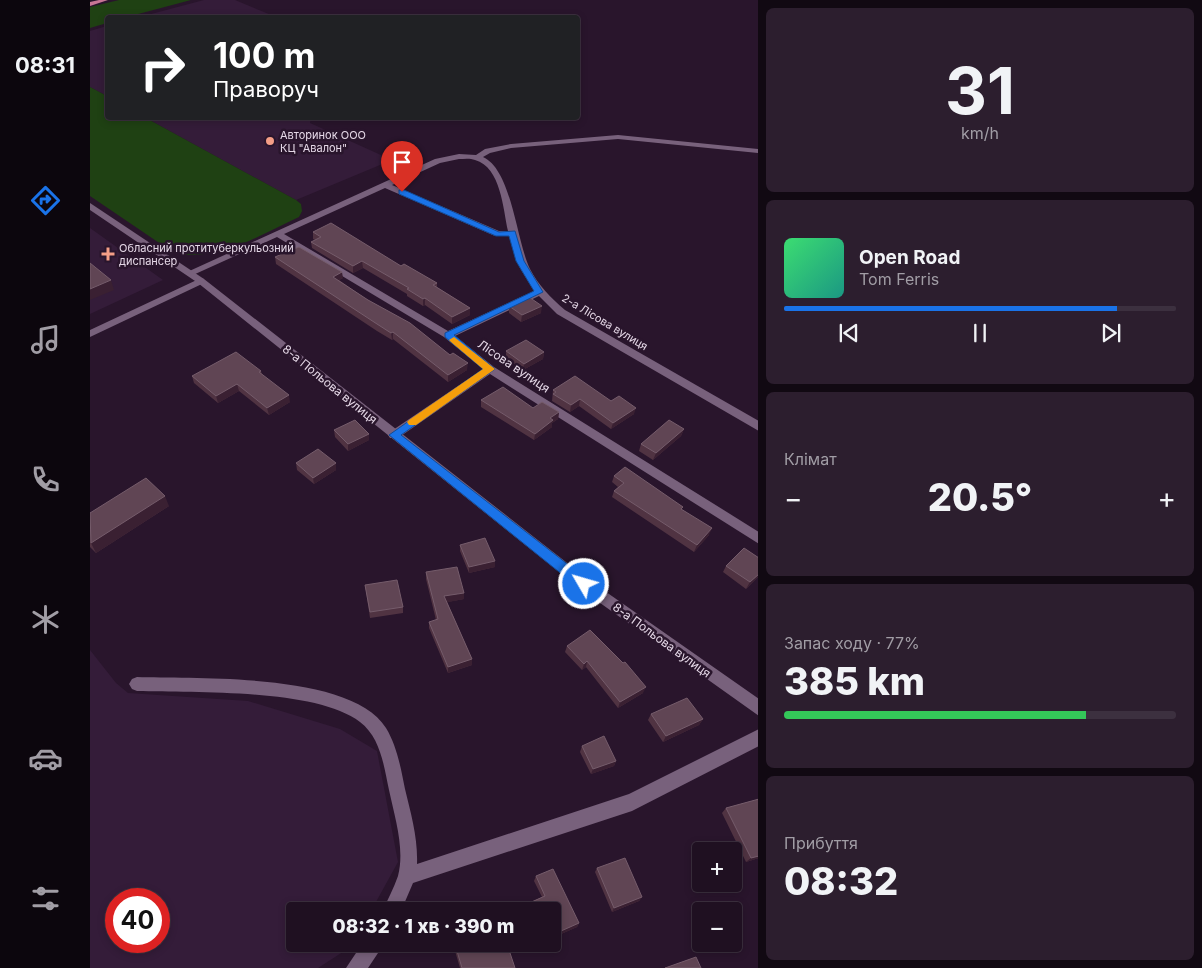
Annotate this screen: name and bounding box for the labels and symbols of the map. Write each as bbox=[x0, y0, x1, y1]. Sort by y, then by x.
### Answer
place label: Авторинок ООО КЦ "Авалон" bbox=[280, 128, 366, 155]
marker: Авторинок ООО КЦ "Авалон" bbox=[264, 135, 276, 147]
pin bbox=[381, 141, 423, 192]
place label: Обласний протитуберкульозний диспансер bbox=[119, 241, 294, 268]
marker: Обласний протитуберкульозний диспансер bbox=[101, 247, 115, 261]
street label: 2-а Лісова вулиця bbox=[560, 291, 650, 353]
street label: Лісова вулиця bbox=[475, 336, 553, 396]
street label: 8-а Польова вулиця bbox=[280, 341, 380, 427]
position arrow bbox=[557, 557, 609, 609]
street label: 8-а Польова вулиця bbox=[610, 599, 714, 681]
speed limit sign: 40 bbox=[105, 888, 170, 953]

